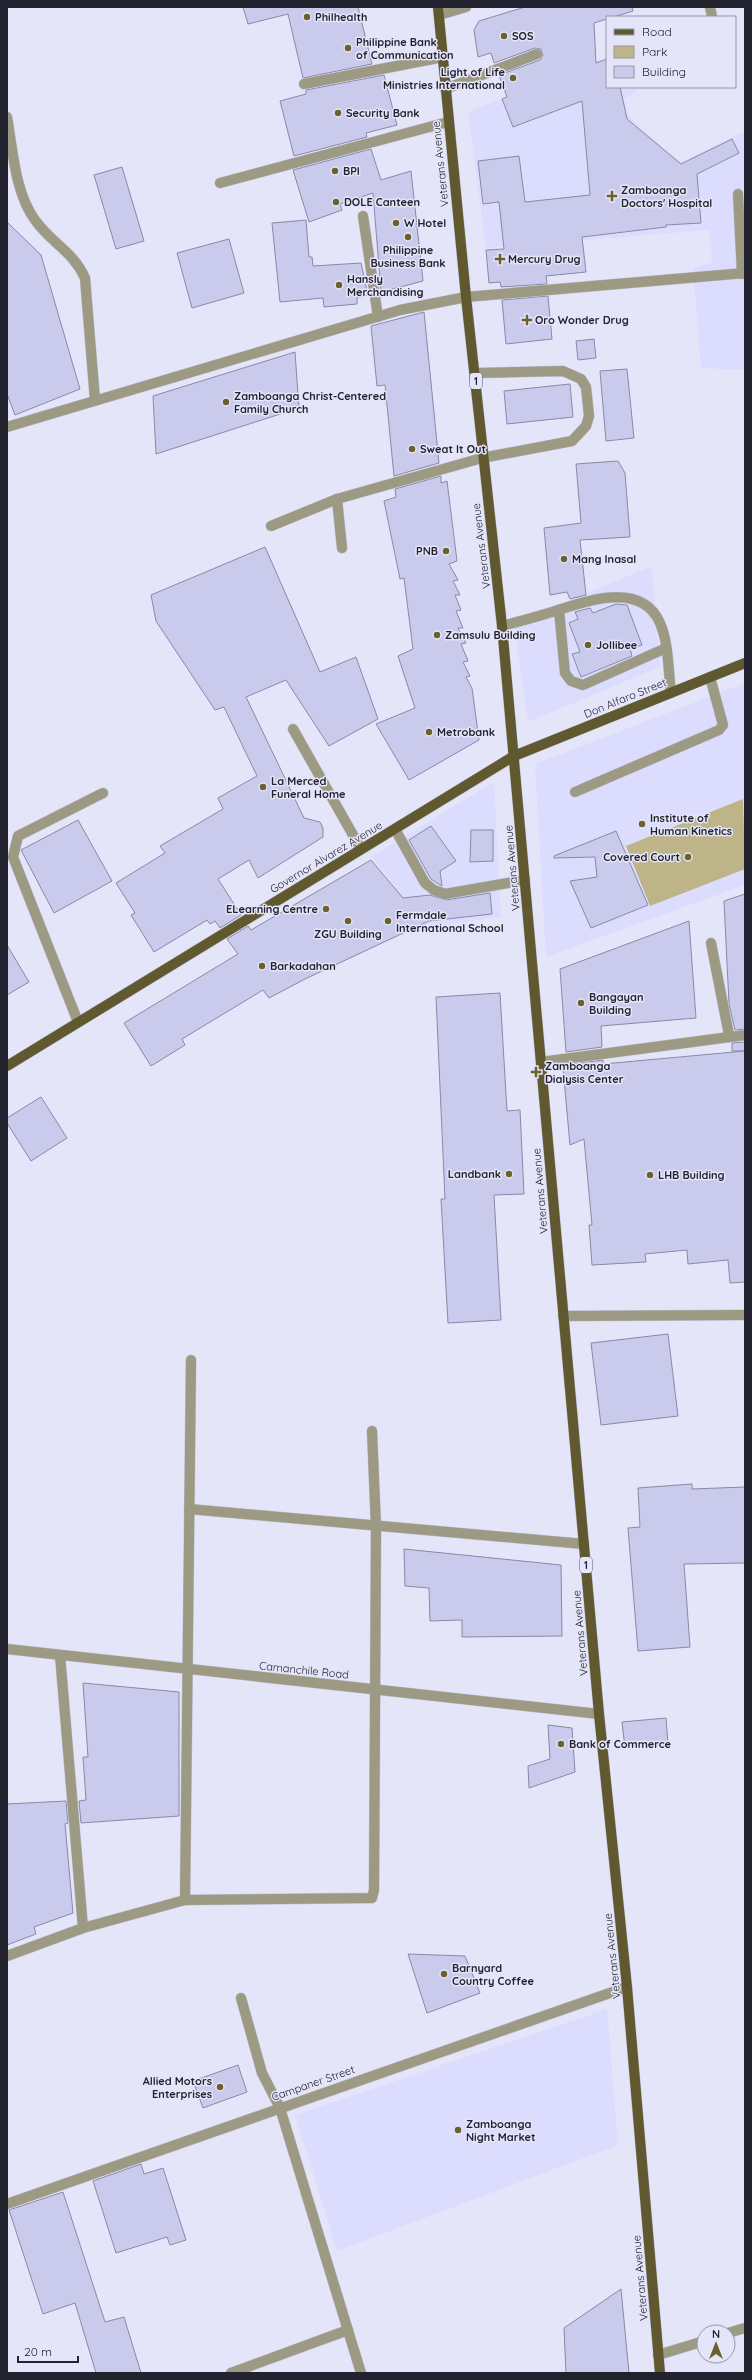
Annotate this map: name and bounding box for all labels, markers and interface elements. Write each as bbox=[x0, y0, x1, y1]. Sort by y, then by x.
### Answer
place label: Philhealth bbox=[315, 10, 367, 24]
marker: Philhealth bbox=[302, 12, 312, 22]
legend bbox=[606, 16, 736, 88]
text: Road bbox=[642, 24, 672, 39]
place label: SOS bbox=[512, 29, 534, 43]
marker: SOS bbox=[499, 31, 509, 41]
place label: Philippine Bank of Communication bbox=[356, 35, 454, 62]
marker: Philippine Bank of Communication bbox=[343, 43, 353, 53]
text: Park bbox=[642, 44, 667, 59]
text: Building bbox=[642, 64, 686, 79]
place label: Light of Life Ministries International bbox=[383, 65, 505, 92]
marker: Light of Life Ministries International bbox=[508, 73, 518, 83]
place label: Security Bank bbox=[346, 106, 420, 120]
marker: Security Bank bbox=[333, 108, 343, 118]
street label: Veterans Avenue bbox=[429, 120, 451, 208]
place label: BPI bbox=[343, 164, 360, 178]
marker: BPI bbox=[330, 166, 340, 176]
place label: Zamboanga Doctors' Hospital bbox=[621, 183, 712, 210]
marker: Zamboanga Doctors' Hospital bbox=[606, 190, 618, 202]
place label: DOLE Canteen bbox=[344, 195, 420, 209]
marker: DOLE Canteen bbox=[331, 197, 341, 207]
place label: W Hotel bbox=[404, 216, 446, 230]
marker: W Hotel bbox=[391, 218, 401, 228]
marker: Philippine Business Bank bbox=[403, 232, 413, 242]
place label: Philippine Business Bank bbox=[370, 243, 446, 270]
place label: Mercury Drug bbox=[508, 252, 581, 266]
marker: Mercury Drug bbox=[495, 254, 505, 264]
place label: Hansly Merchandising bbox=[347, 272, 424, 299]
marker: Hansly Merchandising bbox=[334, 280, 344, 290]
place label: Oro Wonder Drug bbox=[535, 313, 629, 327]
marker: Oro Wonder Drug bbox=[522, 315, 532, 325]
road number: 1 bbox=[470, 373, 482, 389]
place label: Zamboanga Christ-Centered Family Church bbox=[234, 389, 386, 416]
marker: Zamboanga Christ-Centered Family Church bbox=[221, 397, 231, 407]
place label: Sweat It Out bbox=[420, 442, 486, 456]
marker: Sweat It Out bbox=[407, 444, 417, 454]
street label: Veterans Avenue bbox=[469, 502, 493, 590]
place label: PNB bbox=[416, 544, 438, 558]
marker: PNB bbox=[441, 546, 451, 556]
place label: Mang Inasal bbox=[572, 552, 636, 566]
marker: Mang Inasal bbox=[559, 554, 569, 564]
place label: Zamsulu Building bbox=[445, 628, 536, 642]
marker: Zamsulu Building bbox=[432, 630, 442, 640]
place label: Jollibee bbox=[596, 638, 638, 652]
marker: Jollibee bbox=[583, 640, 593, 650]
street label: Don Alfaro Street bbox=[582, 675, 669, 721]
place label: Metrobank bbox=[437, 725, 495, 739]
marker: Metrobank bbox=[424, 727, 434, 737]
place label: La Merced Funeral Home bbox=[271, 774, 346, 801]
marker: La Merced Funeral Home bbox=[258, 782, 268, 792]
place label: Institute of Human Kinetics bbox=[650, 811, 732, 838]
street label: Governor Alvarez Avenue bbox=[267, 818, 385, 896]
marker: Institute of Human Kinetics bbox=[637, 819, 647, 829]
street label: Veterans Avenue bbox=[501, 825, 523, 911]
place label: Covered Court bbox=[603, 850, 680, 864]
marker: Covered Court bbox=[683, 852, 693, 862]
place label: ELearning Centre bbox=[226, 902, 319, 916]
marker: ELearning Centre bbox=[321, 904, 331, 914]
place label: Fermdale International School bbox=[396, 908, 504, 935]
marker: ZGU Building bbox=[343, 916, 353, 926]
marker: Fermdale International School bbox=[383, 916, 393, 926]
place label: ZGU Building bbox=[314, 927, 382, 941]
place label: Barkadahan bbox=[270, 959, 336, 973]
marker: Barkadahan bbox=[257, 961, 267, 971]
place label: Bangayan Building bbox=[589, 990, 643, 1017]
marker: Bangayan Building bbox=[576, 998, 586, 1008]
place label: Zamboanga Dialysis Center bbox=[545, 1059, 624, 1086]
marker: Zamboanga Dialysis Center bbox=[530, 1066, 542, 1078]
street label: Veterans Avenue bbox=[529, 1148, 551, 1234]
place label: Landbank bbox=[448, 1167, 501, 1181]
place label: LHB Building bbox=[658, 1168, 725, 1182]
marker: Landbank bbox=[504, 1169, 514, 1179]
marker: LHB Building bbox=[645, 1170, 655, 1180]
road number: 1 bbox=[580, 1557, 592, 1573]
street label: Veterans Avenue bbox=[569, 1590, 591, 1676]
street label: Camanchile Road bbox=[258, 1658, 350, 1682]
place label: Bank of Commerce bbox=[569, 1737, 672, 1751]
marker: Bank of Commerce bbox=[556, 1739, 566, 1749]
street label: Veterans Avenue bbox=[601, 1912, 623, 2000]
place label: Barnyard Country Coffee bbox=[452, 1961, 534, 1988]
marker: Barnyard Country Coffee bbox=[439, 1969, 449, 1979]
street label: Campaner Street bbox=[270, 2062, 357, 2104]
place label: Allied Motors Enterprises bbox=[143, 2074, 212, 2101]
marker: Allied Motors Enterprises bbox=[215, 2082, 225, 2092]
place label: Zamboanga Night Market bbox=[466, 2117, 535, 2144]
marker: Zamboanga Night Market bbox=[453, 2125, 463, 2135]
street label: Veterans Avenue bbox=[629, 2235, 651, 2321]
north arrow bbox=[696, 2324, 736, 2364]
text: N bbox=[712, 2327, 720, 2341]
scale bar bbox=[18, 2338, 78, 2364]
text: 20 m bbox=[24, 2344, 52, 2359]

